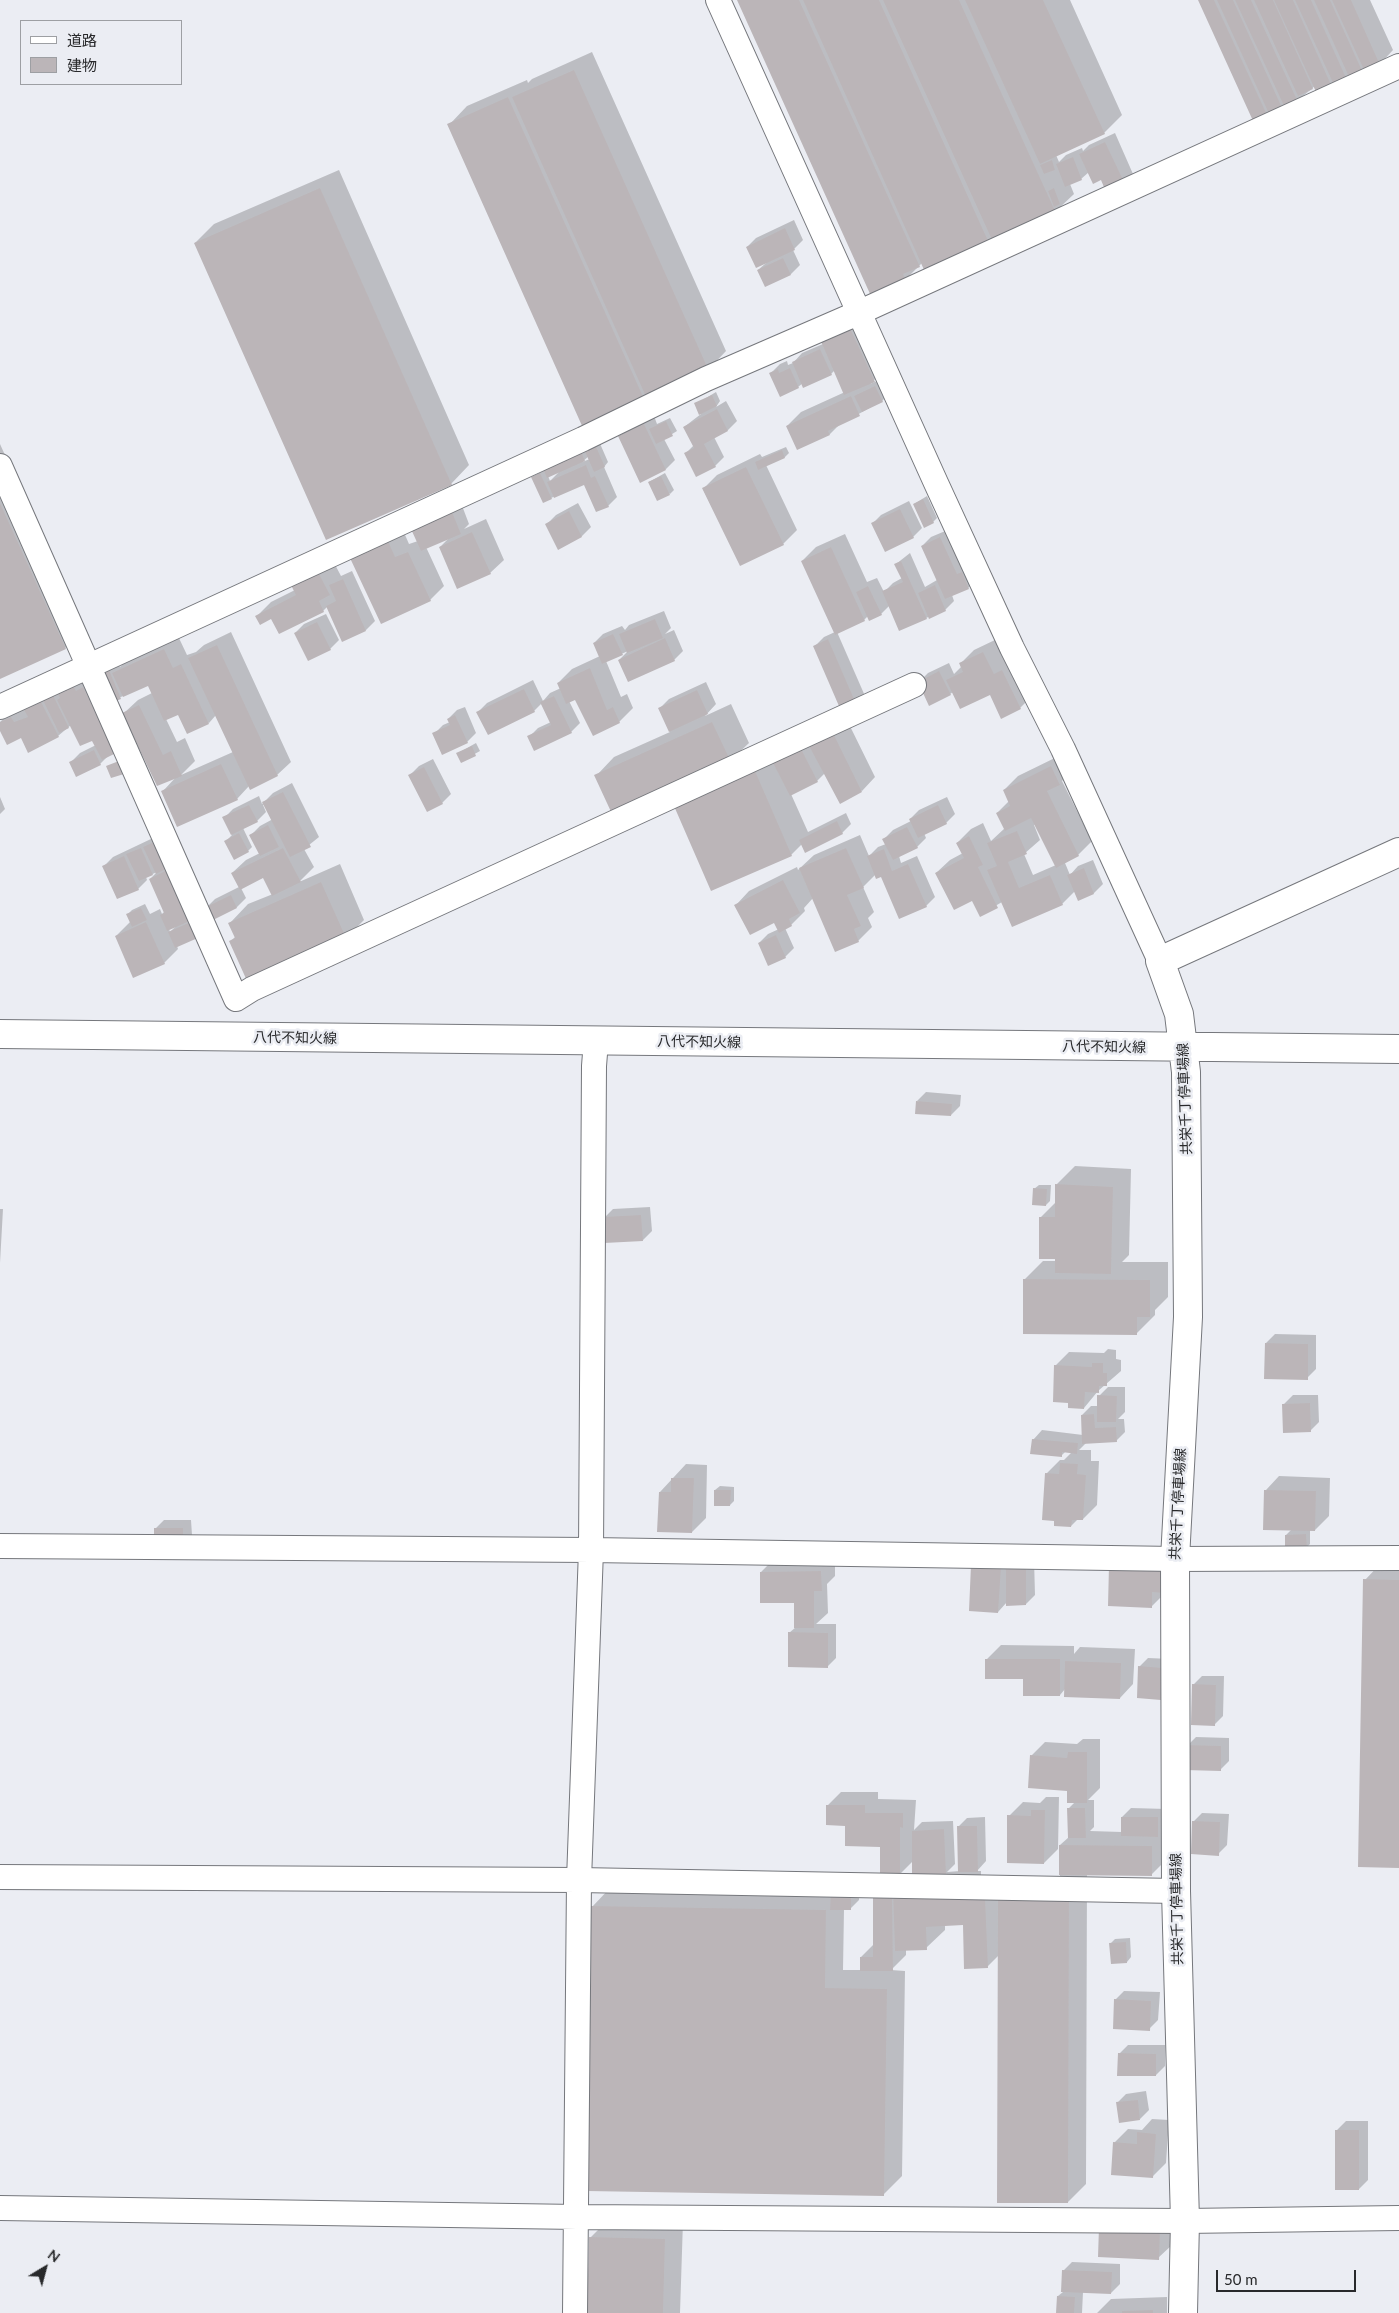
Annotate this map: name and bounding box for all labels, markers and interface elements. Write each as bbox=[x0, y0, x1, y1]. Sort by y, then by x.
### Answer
legend bbox=[20, 20, 182, 85]
text: 道路 bbox=[67, 31, 97, 49]
text: 建物 bbox=[67, 56, 97, 74]
street label: 八代不知火線 bbox=[253, 1029, 337, 1047]
street label: 八代不知火線 bbox=[657, 1033, 741, 1051]
street label: 八代不知火線 bbox=[1062, 1038, 1146, 1056]
street label: 共栄千丁停車場線 bbox=[1175, 1043, 1195, 1155]
street label: 共栄千丁停車場線 bbox=[1167, 1448, 1189, 1560]
street label: 共栄千丁停車場線 bbox=[1168, 1853, 1186, 1965]
north arrow bbox=[20, 2243, 70, 2293]
text: N bbox=[45, 2246, 64, 2266]
scale bar bbox=[1219, 2260, 1359, 2292]
text: 50 m bbox=[1224, 2270, 1258, 2288]

